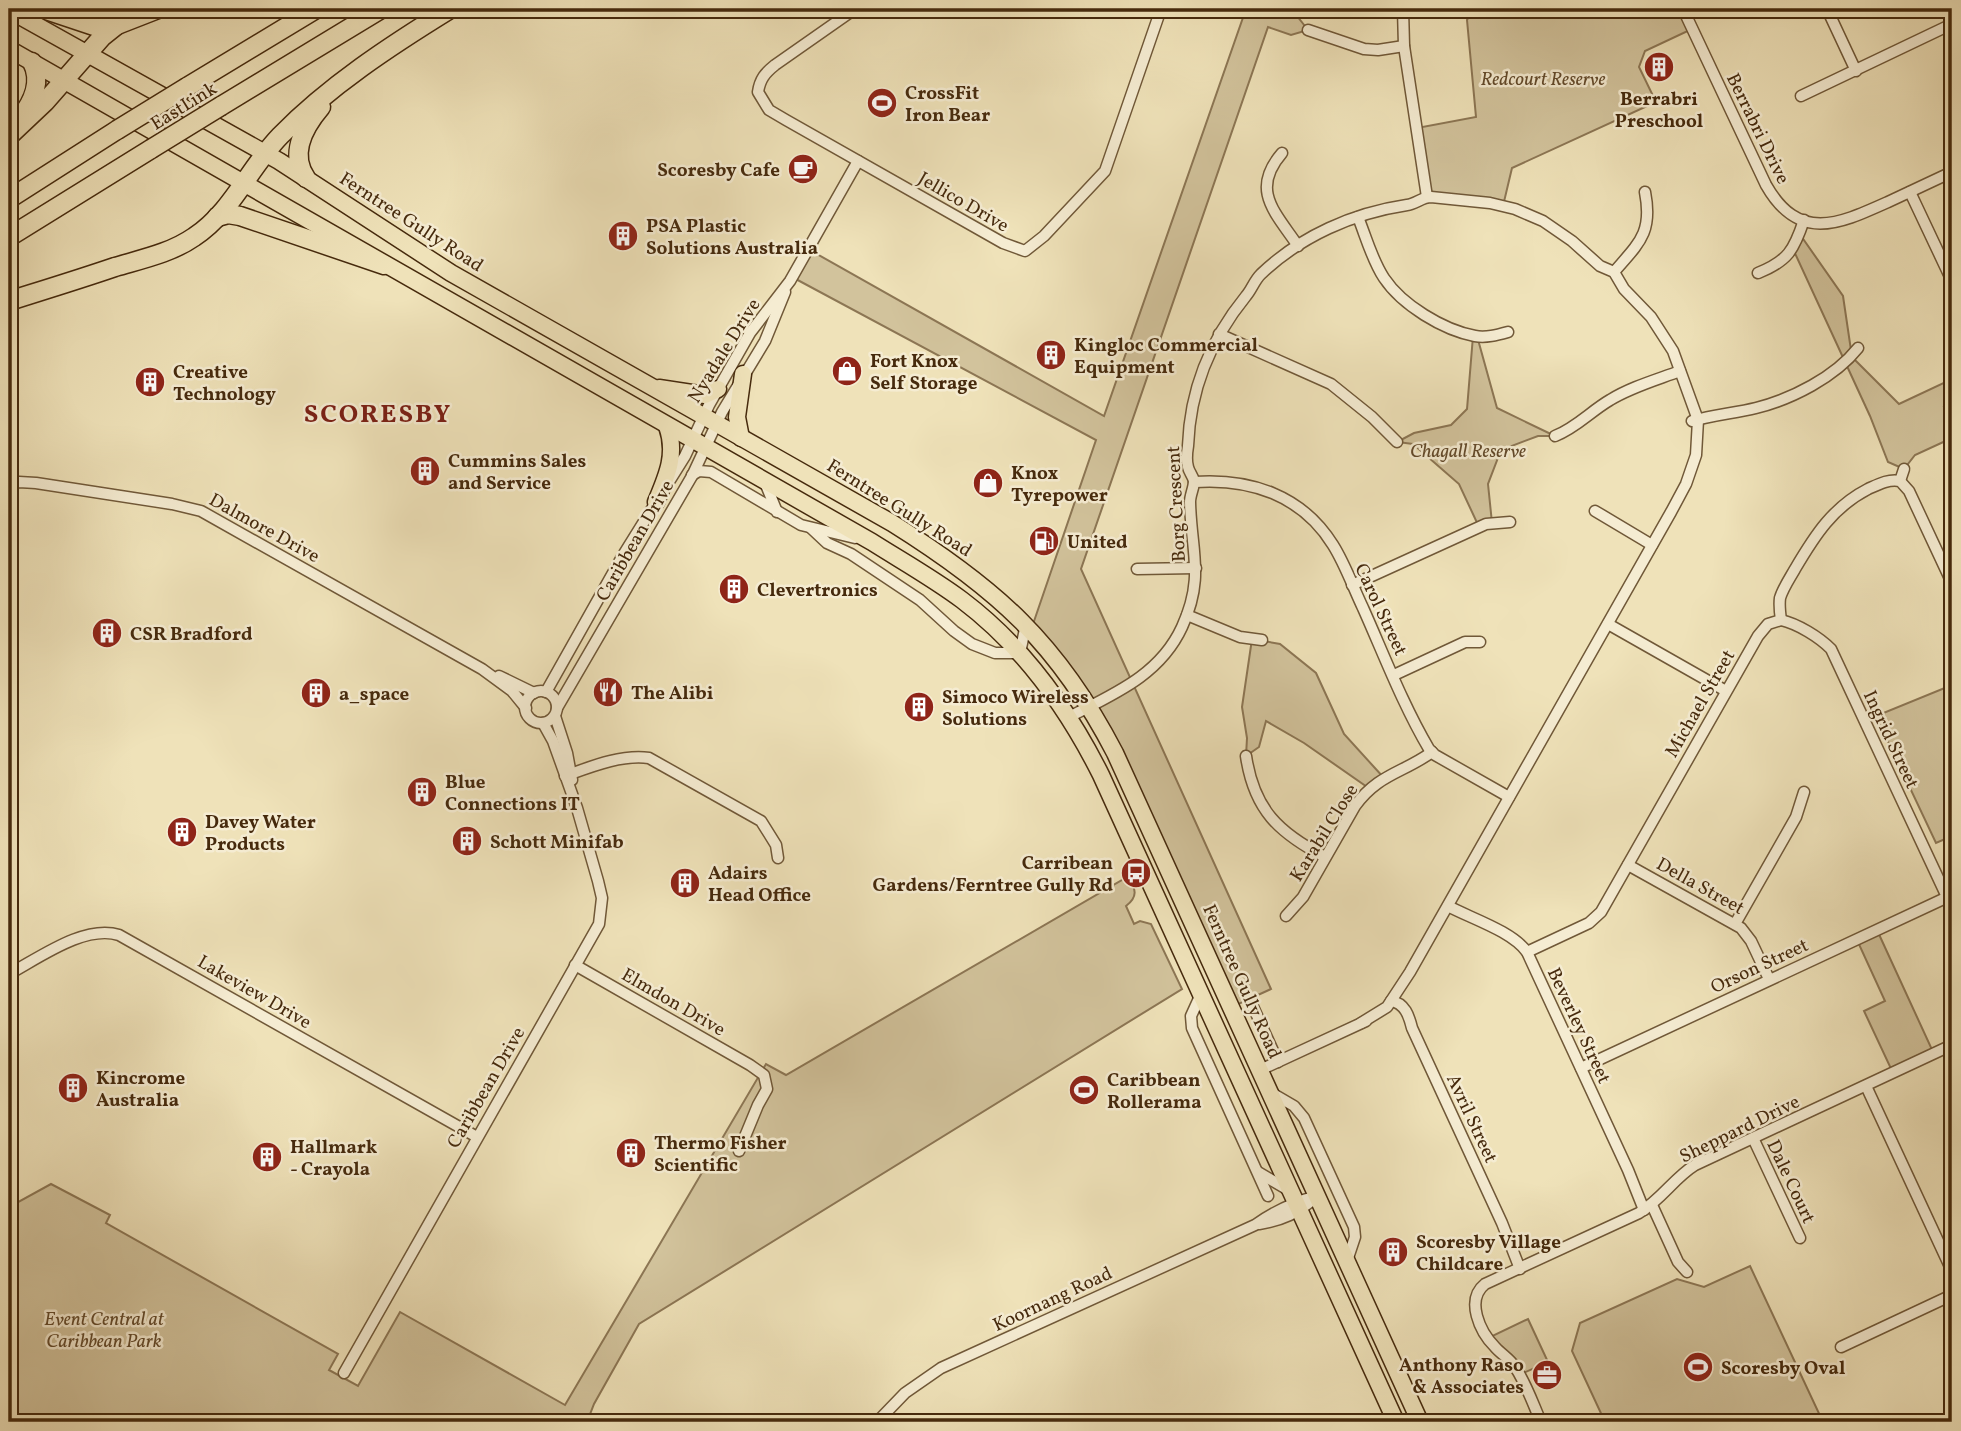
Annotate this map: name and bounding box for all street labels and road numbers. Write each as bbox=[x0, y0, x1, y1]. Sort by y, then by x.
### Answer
street label: Berrabri Drive bbox=[1719, 69, 1795, 189]
street label: EastLink bbox=[146, 76, 222, 137]
street label: Ferntree Gully Road bbox=[334, 166, 488, 279]
street label: Jellico Drive bbox=[913, 166, 1013, 239]
street label: Nyadale Drive bbox=[682, 294, 767, 408]
street label: Borg Crescent bbox=[1161, 445, 1193, 563]
street label: Ferntree Gully Road bbox=[821, 453, 977, 564]
street label: Caribbean Drive bbox=[590, 476, 681, 606]
street label: Dalmore Drive bbox=[204, 488, 324, 570]
street label: Carol Street bbox=[1347, 559, 1413, 661]
street label: Michael Street bbox=[1659, 645, 1742, 763]
street label: Ingrid Street bbox=[1856, 686, 1924, 794]
street label: Karabil Close bbox=[1284, 779, 1365, 887]
street label: Della Street bbox=[1651, 852, 1749, 922]
street label: Ferntree Gully Road bbox=[1195, 900, 1287, 1063]
street label: Orson Street bbox=[1707, 933, 1813, 1001]
street label: Lakeview Drive bbox=[192, 950, 316, 1036]
street label: Elmdon Drive bbox=[616, 962, 730, 1043]
street label: Beverley Street bbox=[1540, 964, 1617, 1088]
street label: Caribbean Drive bbox=[441, 1023, 532, 1153]
street label: Avril Street bbox=[1439, 1070, 1503, 1168]
street label: Sheppard Drive bbox=[1675, 1089, 1804, 1170]
street label: Dale Court bbox=[1759, 1136, 1821, 1228]
street label: Koornang Road bbox=[989, 1261, 1117, 1339]

